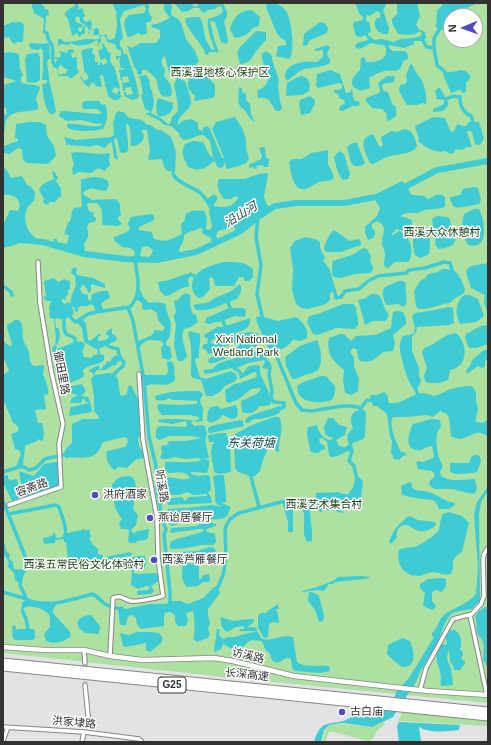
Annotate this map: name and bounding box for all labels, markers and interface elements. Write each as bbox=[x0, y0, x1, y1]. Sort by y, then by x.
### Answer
north arrow bbox=[443, 8, 483, 48]
text: N bbox=[446, 24, 458, 33]
park label: 西溪湿地核心保护区 bbox=[171, 66, 269, 80]
water label: 沿山河 bbox=[222, 199, 260, 231]
park label: 西溪大众休憩村 bbox=[404, 226, 480, 240]
park label: Xixi National Wetland Park bbox=[213, 333, 279, 359]
street label: 御田里路 bbox=[50, 350, 72, 396]
water label: 东关荷塘 bbox=[227, 437, 275, 451]
street label: 听溪路 bbox=[152, 469, 170, 503]
street label: 容斋路 bbox=[14, 476, 50, 500]
place label: 洪府酒家 bbox=[103, 488, 147, 502]
marker: 洪府酒家 bbox=[90, 490, 100, 500]
park label: 西溪艺术集合村 bbox=[286, 498, 362, 512]
place label: 燕诒居餐厅 bbox=[158, 511, 213, 525]
marker: 燕诒居餐厅 bbox=[145, 513, 155, 523]
place label: 西溪芦雁餐厅 bbox=[162, 553, 228, 567]
marker: 西溪芦雁餐厅 bbox=[149, 555, 159, 565]
park label: 西溪五常民俗文化体验村 bbox=[24, 558, 144, 572]
street label: 访溪路 bbox=[230, 646, 266, 666]
street label: 长深高速 bbox=[224, 666, 270, 684]
road number: G25 bbox=[158, 677, 186, 693]
place label: 古白庙 bbox=[350, 705, 383, 719]
marker: 古白庙 bbox=[337, 707, 347, 717]
street label: 洪家埭路 bbox=[52, 715, 96, 731]

